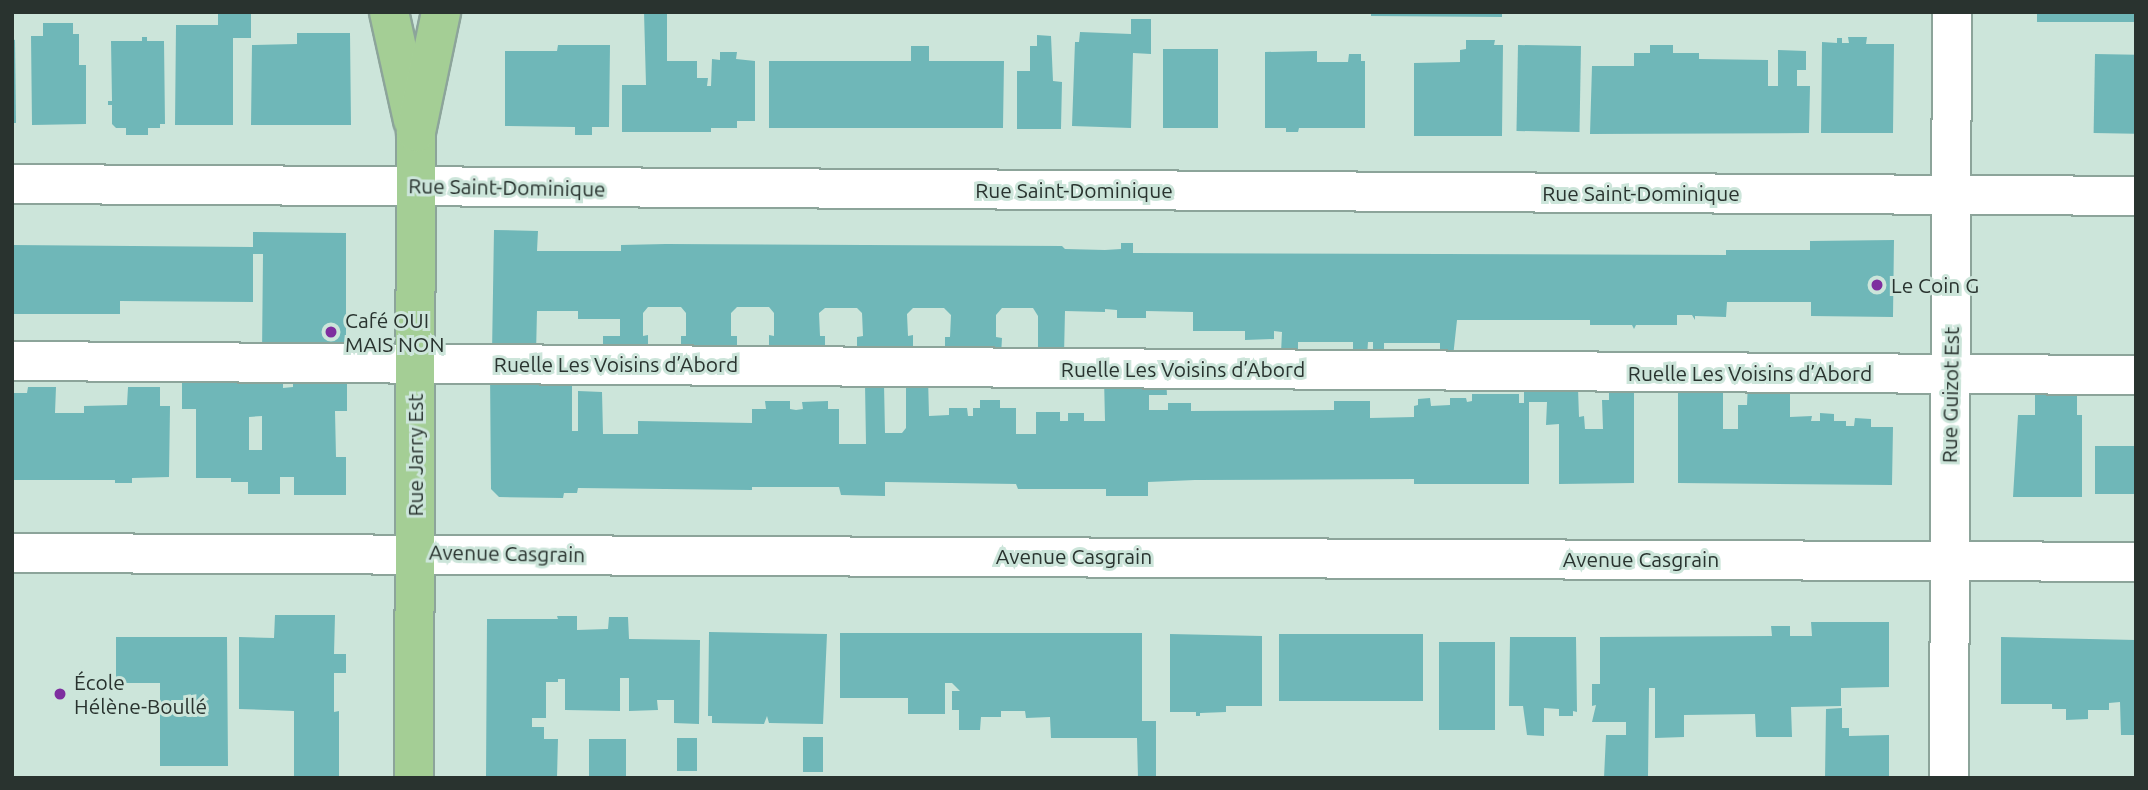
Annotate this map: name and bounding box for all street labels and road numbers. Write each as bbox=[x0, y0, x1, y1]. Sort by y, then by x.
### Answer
street label: Rue Saint-Dominique bbox=[408, 173, 606, 201]
street label: Rue Saint-Dominique bbox=[975, 177, 1173, 203]
street label: Rue Saint-Dominique bbox=[1542, 180, 1740, 206]
street label: Rue Guizot Est bbox=[1936, 327, 1964, 463]
street label: Ruelle Les Voisins d’Abord bbox=[494, 351, 738, 377]
street label: Ruelle Les Voisins d’Abord bbox=[1061, 356, 1305, 382]
street label: Ruelle Les Voisins d’Abord bbox=[1628, 360, 1872, 386]
street label: Rue Jarry Est bbox=[402, 393, 428, 517]
street label: Avenue Casgrain bbox=[429, 539, 585, 567]
street label: Avenue Casgrain bbox=[996, 543, 1152, 569]
street label: Avenue Casgrain bbox=[1563, 546, 1719, 572]

